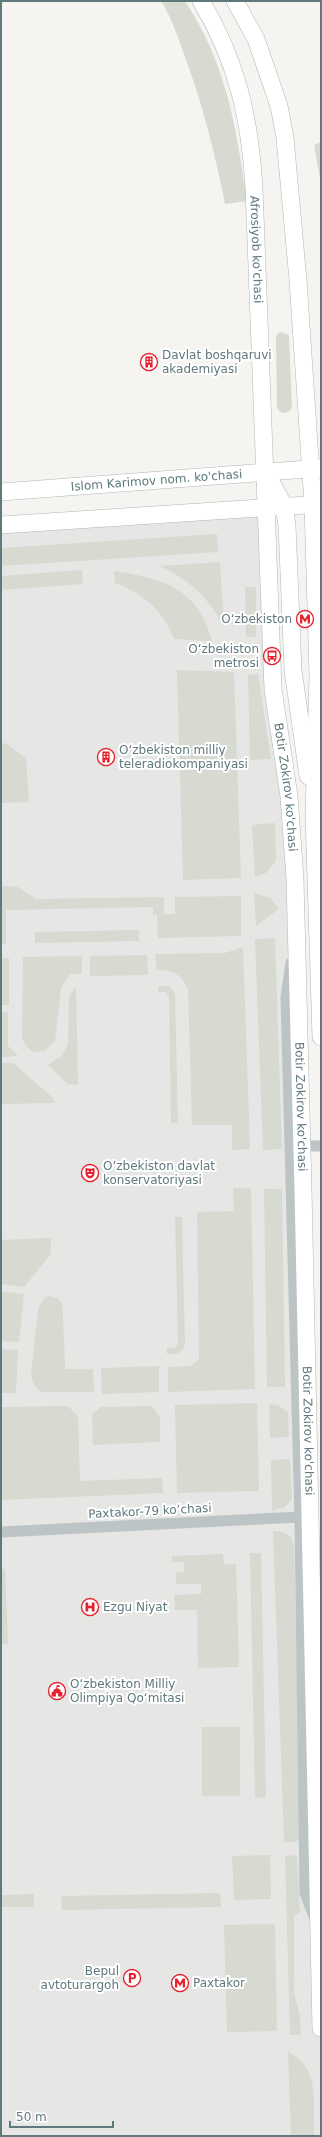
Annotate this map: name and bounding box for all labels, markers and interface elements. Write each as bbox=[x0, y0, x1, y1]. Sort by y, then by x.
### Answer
street label: Afrosiyob ko'chasi bbox=[247, 195, 265, 304]
place label: Davlat boshqaruvi akademiyasi bbox=[162, 348, 272, 376]
building icon: Davlat boshqaruvi akademiyasi bbox=[139, 352, 159, 372]
street label: Islom Karimov nom. ko'chasi bbox=[70, 467, 243, 494]
metro station icon: Oʻzbekiston bbox=[295, 609, 315, 629]
place label: Oʻzbekiston bbox=[221, 612, 292, 626]
place label: Oʻzbekiston metrosi bbox=[188, 642, 259, 670]
bus stop icon: Oʻzbekiston metrosi bbox=[262, 646, 282, 666]
street label: Botir Zokirov ko'chasi bbox=[271, 722, 300, 852]
place label: Oʻzbekiston milliy teleradiokompaniyasi bbox=[119, 743, 248, 771]
building icon: Oʻzbekiston milliy teleradiokompaniyasi bbox=[96, 747, 116, 767]
street label: Botir Zokirov ko'chasi bbox=[292, 1042, 310, 1172]
place label: O’zbekiston davlat konservatoriyasi bbox=[103, 1159, 215, 1187]
theatre icon: O’zbekiston davlat konservatoriyasi bbox=[80, 1163, 100, 1183]
street label: Botir Zokirov ko'chasi bbox=[300, 1366, 317, 1496]
street label: Paxtakor-79 ko‘chasi bbox=[88, 1501, 212, 1521]
hospital icon: Ezgu Niyat bbox=[80, 1597, 100, 1617]
place label: Ezgu Niyat bbox=[103, 1600, 168, 1614]
place label: O‘zbekiston Milliy Olimpiya Qo‘mitasi bbox=[70, 1677, 184, 1705]
public building icon: O‘zbekiston Milliy Olimpiya Qo‘mitasi bbox=[47, 1681, 67, 1701]
place label: Bepul avtoturargoh bbox=[41, 1964, 119, 1992]
parking icon: Bepul avtoturargoh bbox=[122, 1968, 142, 1988]
metro station icon: Paxtakor bbox=[170, 1973, 190, 1993]
place label: Paxtakor bbox=[193, 1976, 245, 1990]
scale bar bbox=[10, 2103, 113, 2129]
text: 50 m bbox=[16, 2110, 47, 2124]

